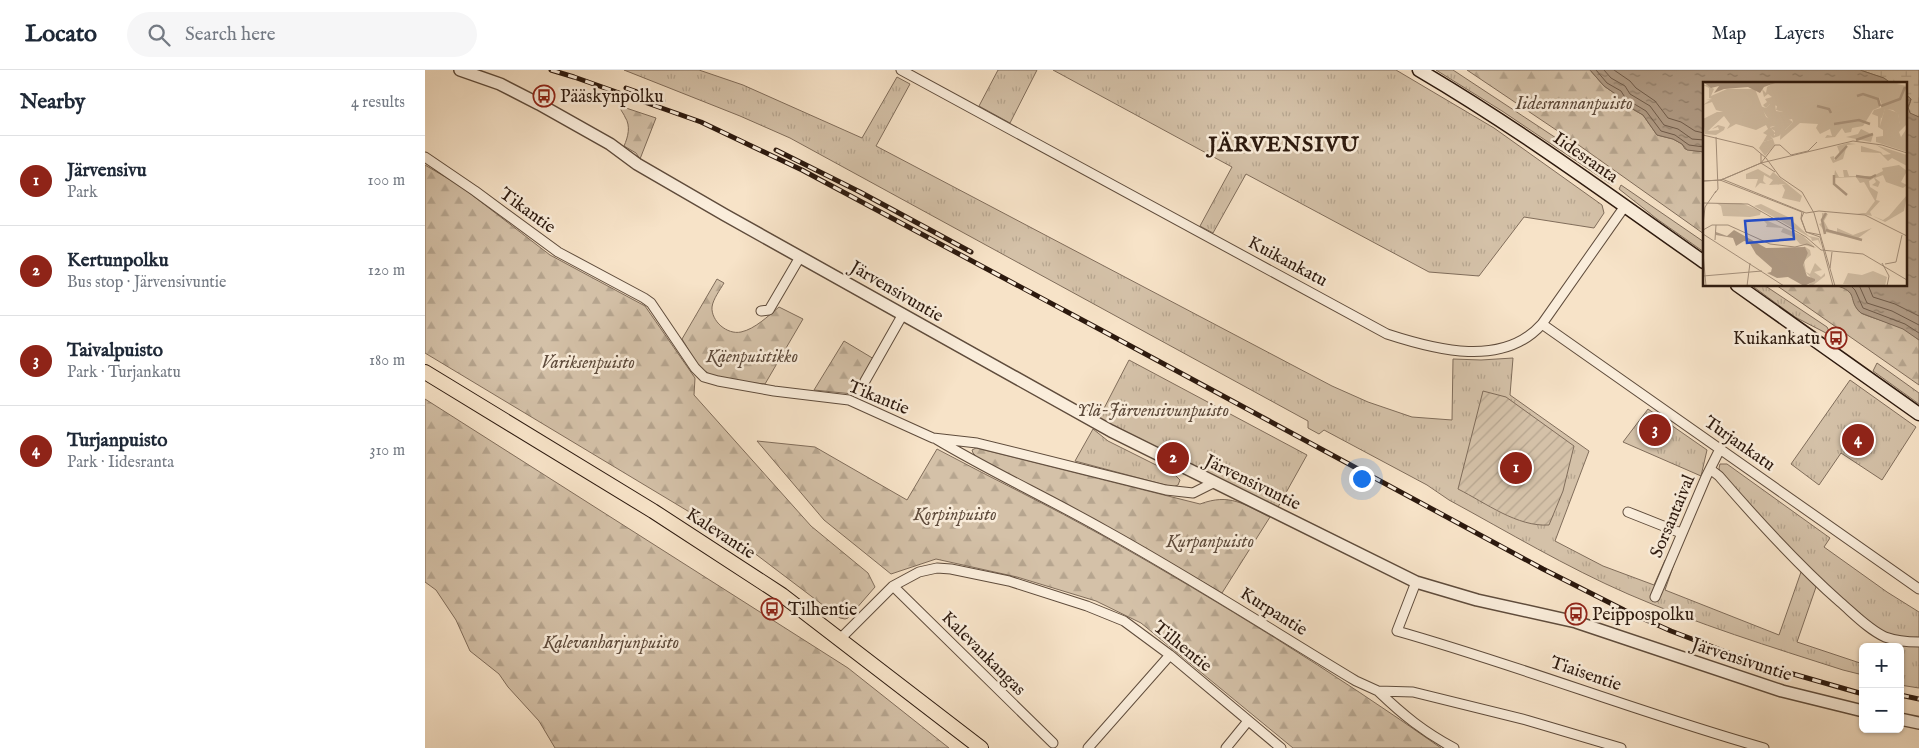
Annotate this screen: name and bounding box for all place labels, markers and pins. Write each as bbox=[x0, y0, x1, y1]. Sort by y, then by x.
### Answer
bus stop icon: Pääskynpolku bbox=[532, 84, 556, 108]
place label: Pääskynpolku bbox=[560, 86, 664, 109]
bus stop icon: Kuikankatu bbox=[1824, 326, 1848, 350]
place label: Kuikankatu bbox=[1733, 328, 1820, 351]
pin: 3 bbox=[1639, 411, 1671, 449]
pin: 4 bbox=[1842, 421, 1874, 459]
pin: 2 bbox=[1157, 439, 1189, 477]
pin: 1 bbox=[1500, 449, 1532, 487]
bus stop icon: Tilhentie bbox=[760, 597, 784, 621]
place label: Tilhentie bbox=[788, 599, 857, 622]
bus stop icon: Peippospolku bbox=[1564, 602, 1588, 626]
place label: Peippospolku bbox=[1592, 604, 1694, 627]

